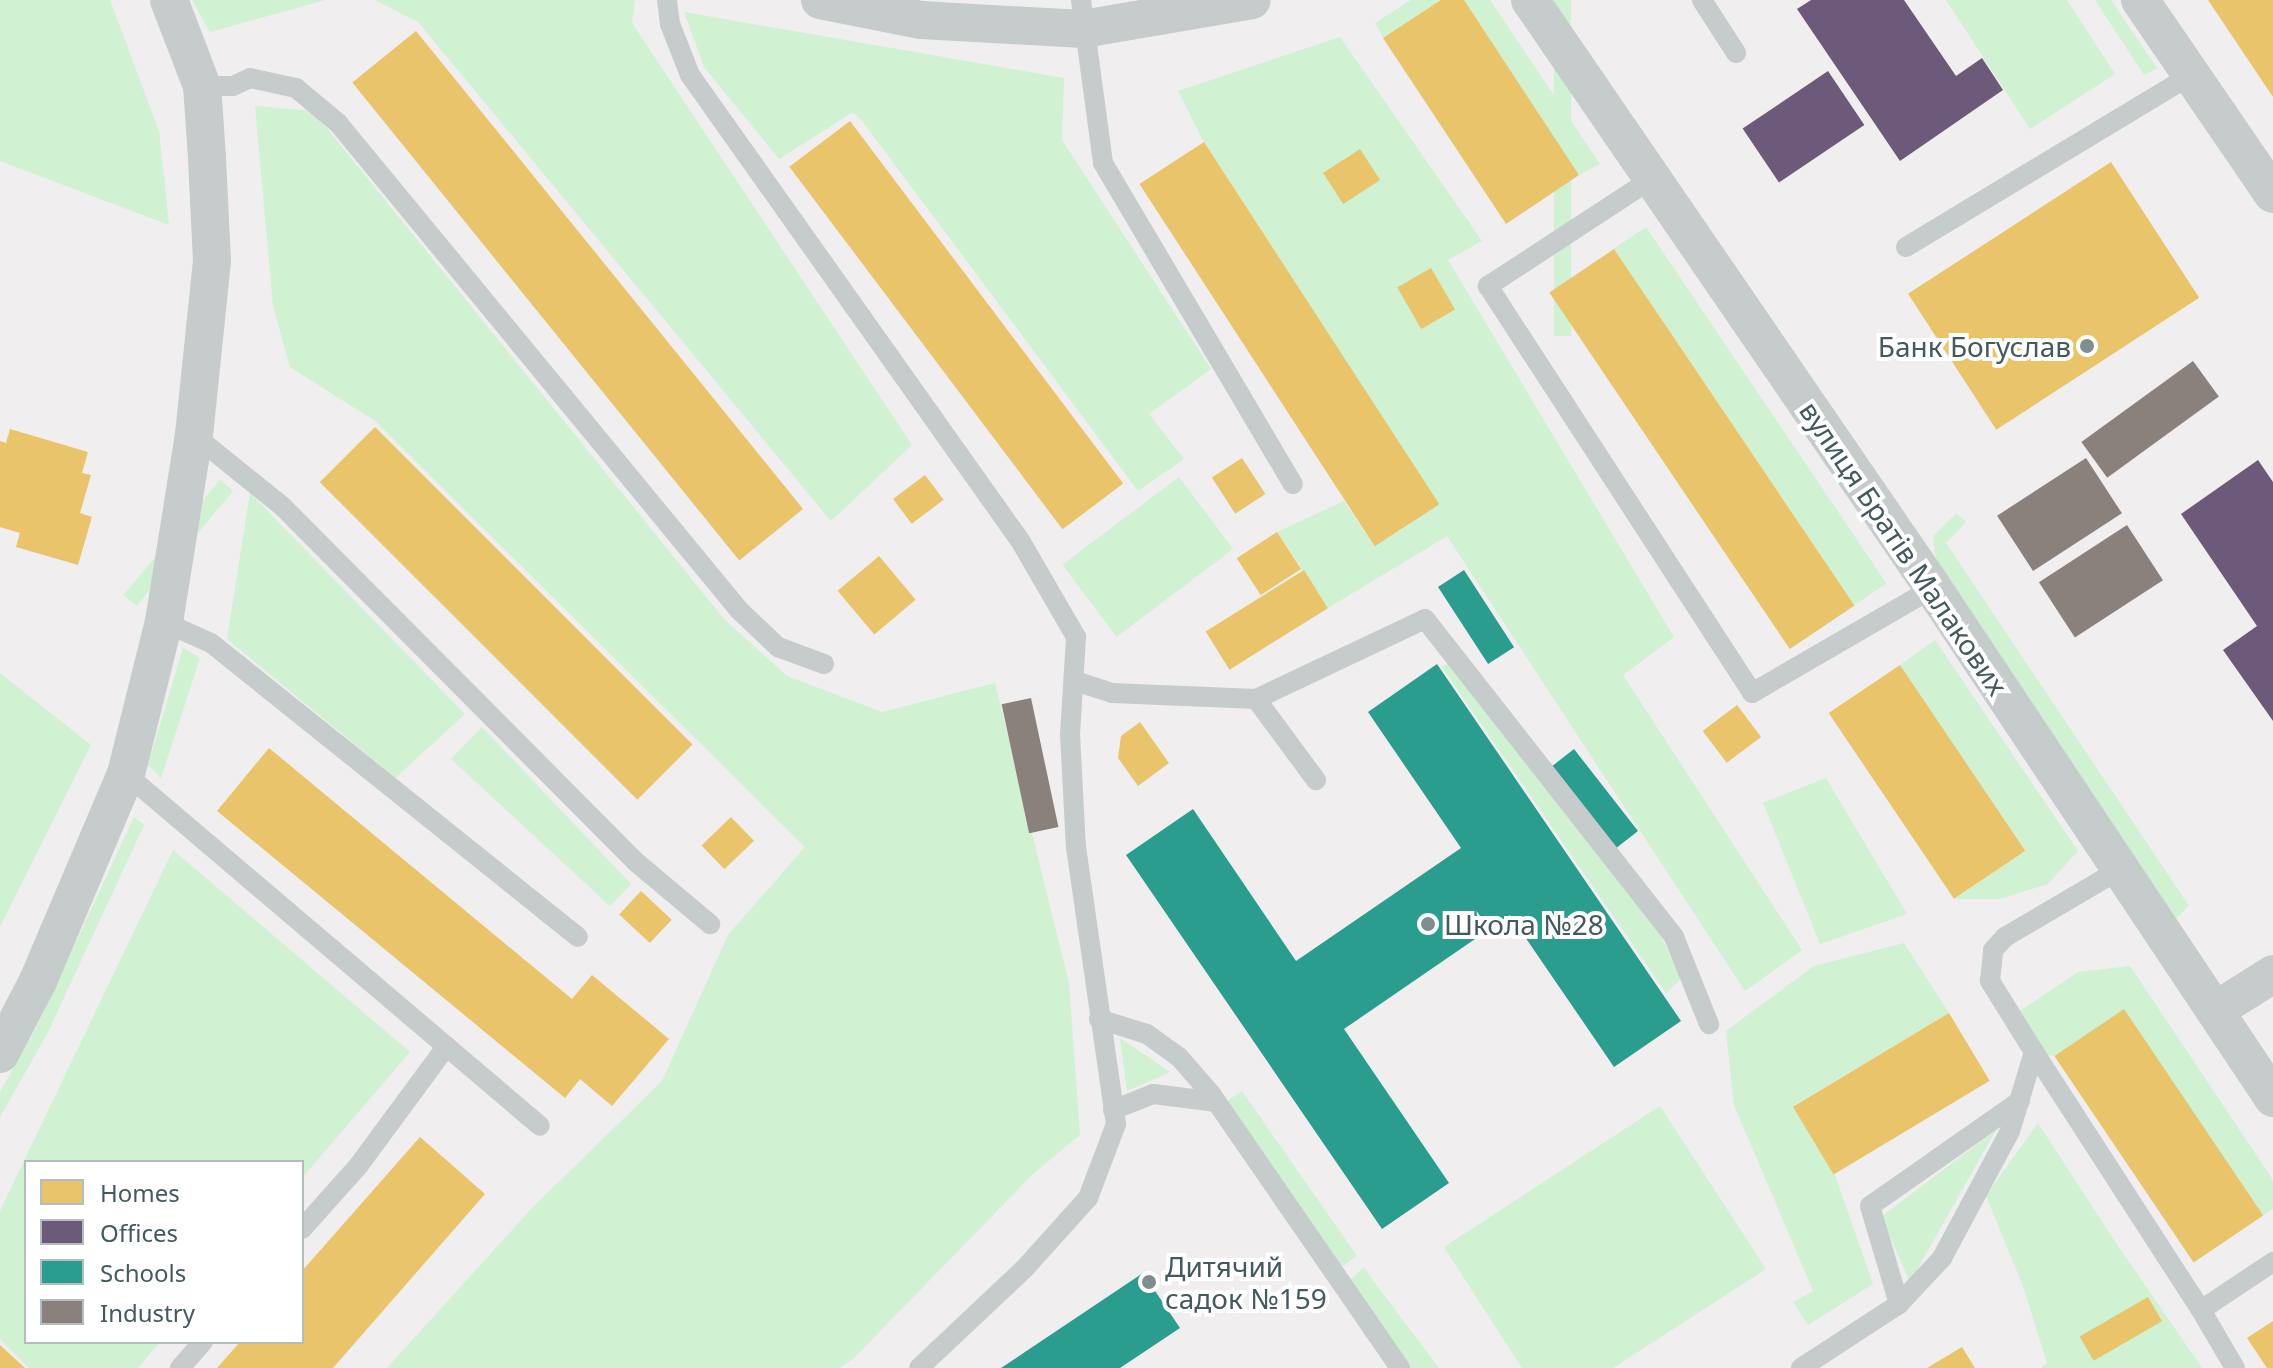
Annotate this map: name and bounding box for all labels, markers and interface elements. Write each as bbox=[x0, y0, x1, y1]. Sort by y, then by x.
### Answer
place label: Банк Богуслав bbox=[1878, 329, 2071, 363]
marker: Банк Богуслав bbox=[2078, 337, 2096, 355]
street label: вулиця Братів Малакових bbox=[1793, 395, 2015, 701]
place label: Школа №28 bbox=[1444, 907, 1604, 941]
marker: Школа №28 bbox=[1419, 915, 1437, 933]
legend bbox=[24, 1160, 304, 1344]
text: Homes bbox=[100, 1176, 180, 1209]
text: Offices bbox=[100, 1216, 178, 1249]
place label: Дитячий садок №159 bbox=[1165, 1249, 1327, 1315]
text: Schools bbox=[100, 1256, 186, 1289]
marker: Дитячий садок №159 bbox=[1140, 1273, 1158, 1291]
text: Industry bbox=[100, 1296, 195, 1329]

